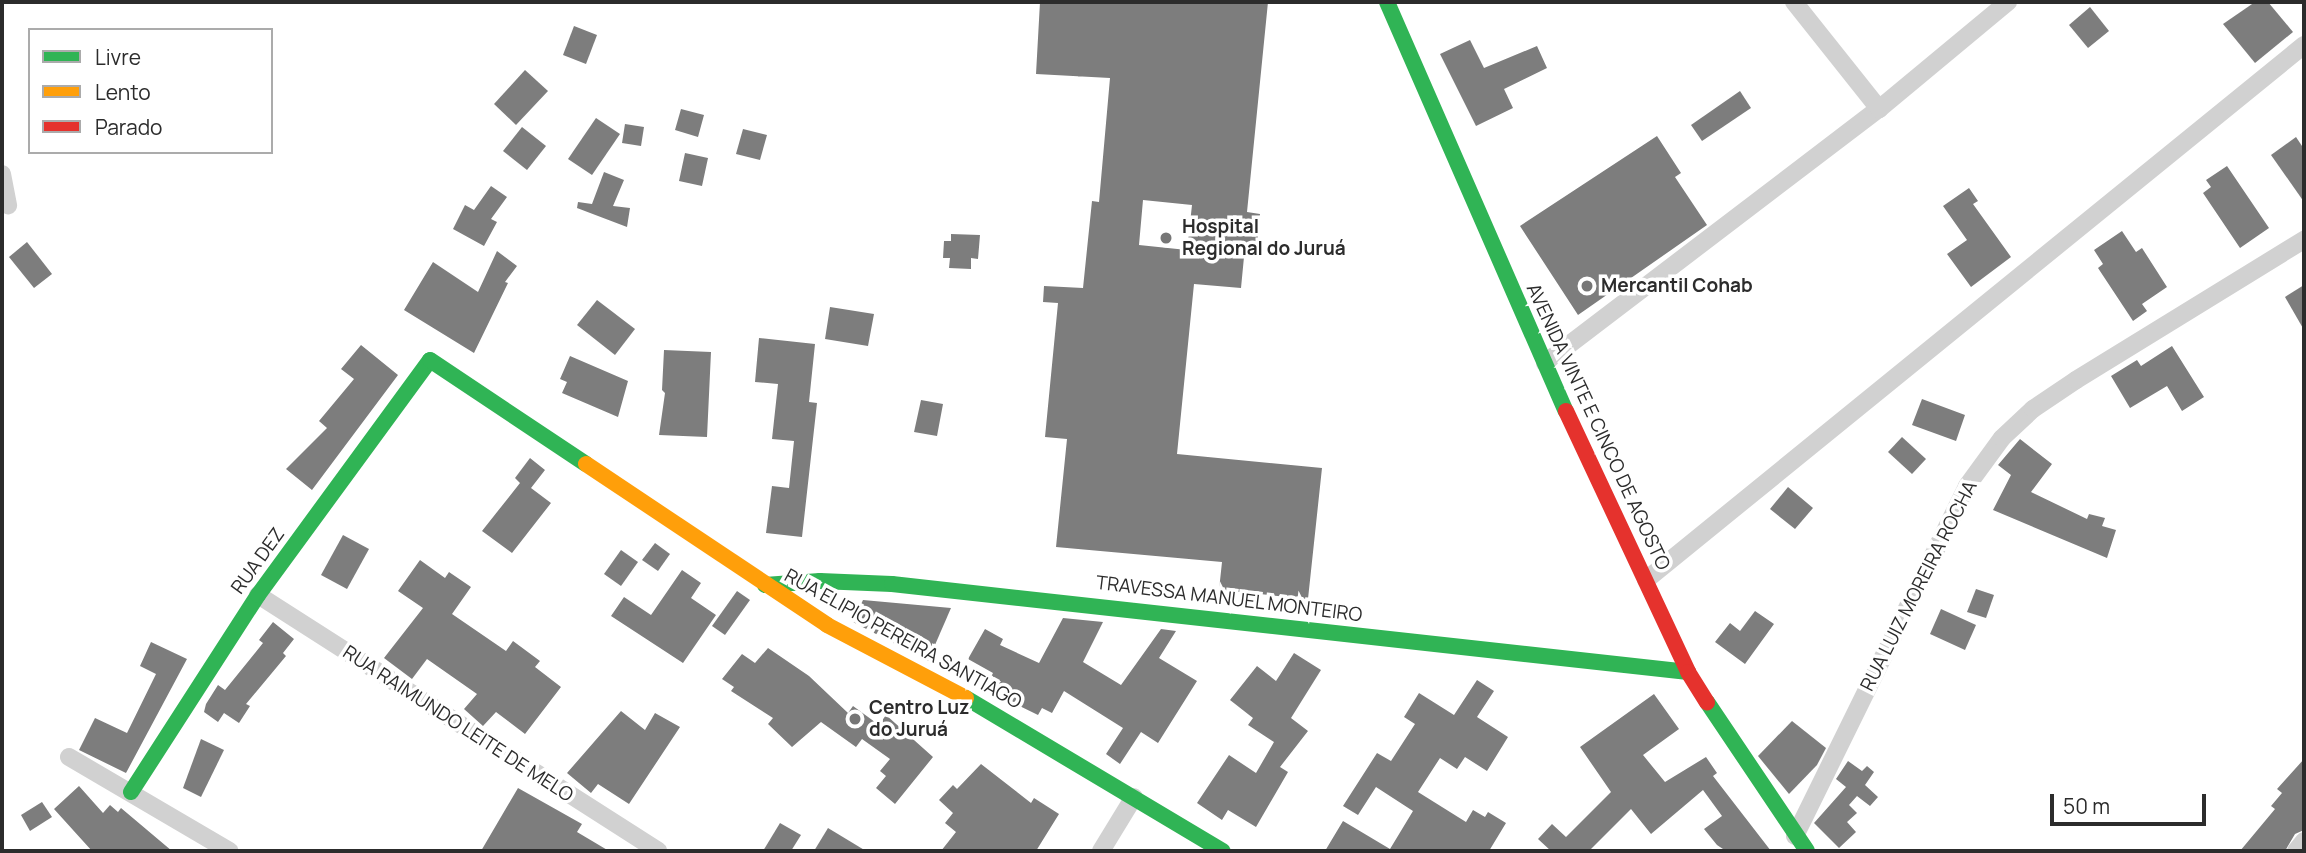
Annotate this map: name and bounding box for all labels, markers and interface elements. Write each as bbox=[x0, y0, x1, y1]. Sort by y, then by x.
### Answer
legend bbox=[28, 28, 273, 154]
text: Livre bbox=[95, 43, 141, 71]
text: Lento bbox=[95, 78, 151, 106]
text: Parado bbox=[95, 113, 163, 141]
place label: Hospital Regional do Juruá bbox=[1182, 216, 1346, 260]
marker: Hospital Regional do Juruá bbox=[1156, 228, 1176, 248]
place label: Mercantil Cohab bbox=[1601, 275, 1753, 297]
marker: Mercantil Cohab bbox=[1579, 278, 1595, 294]
street label: AVENIDA VINTE E CINCO DE AGOSTO bbox=[1521, 280, 1675, 574]
street label: RUA LUIZ MOREIRA ROCHA bbox=[1856, 477, 1982, 695]
street label: RUA DEZ bbox=[226, 524, 290, 598]
street label: RUA ELIPIO PEREIRA SANTIAGO bbox=[780, 564, 1026, 714]
street label: TRAVESSA MANUEL MONTEIRO bbox=[1094, 571, 1364, 627]
street label: RUA RAIMUNDO LEITE DE MELO bbox=[339, 641, 577, 807]
place label: Centro Luz do Juruá bbox=[869, 697, 969, 741]
marker: Centro Luz do Juruá bbox=[847, 711, 863, 727]
scale bar bbox=[2054, 780, 2210, 824]
text: 50 m bbox=[2063, 792, 2110, 820]

